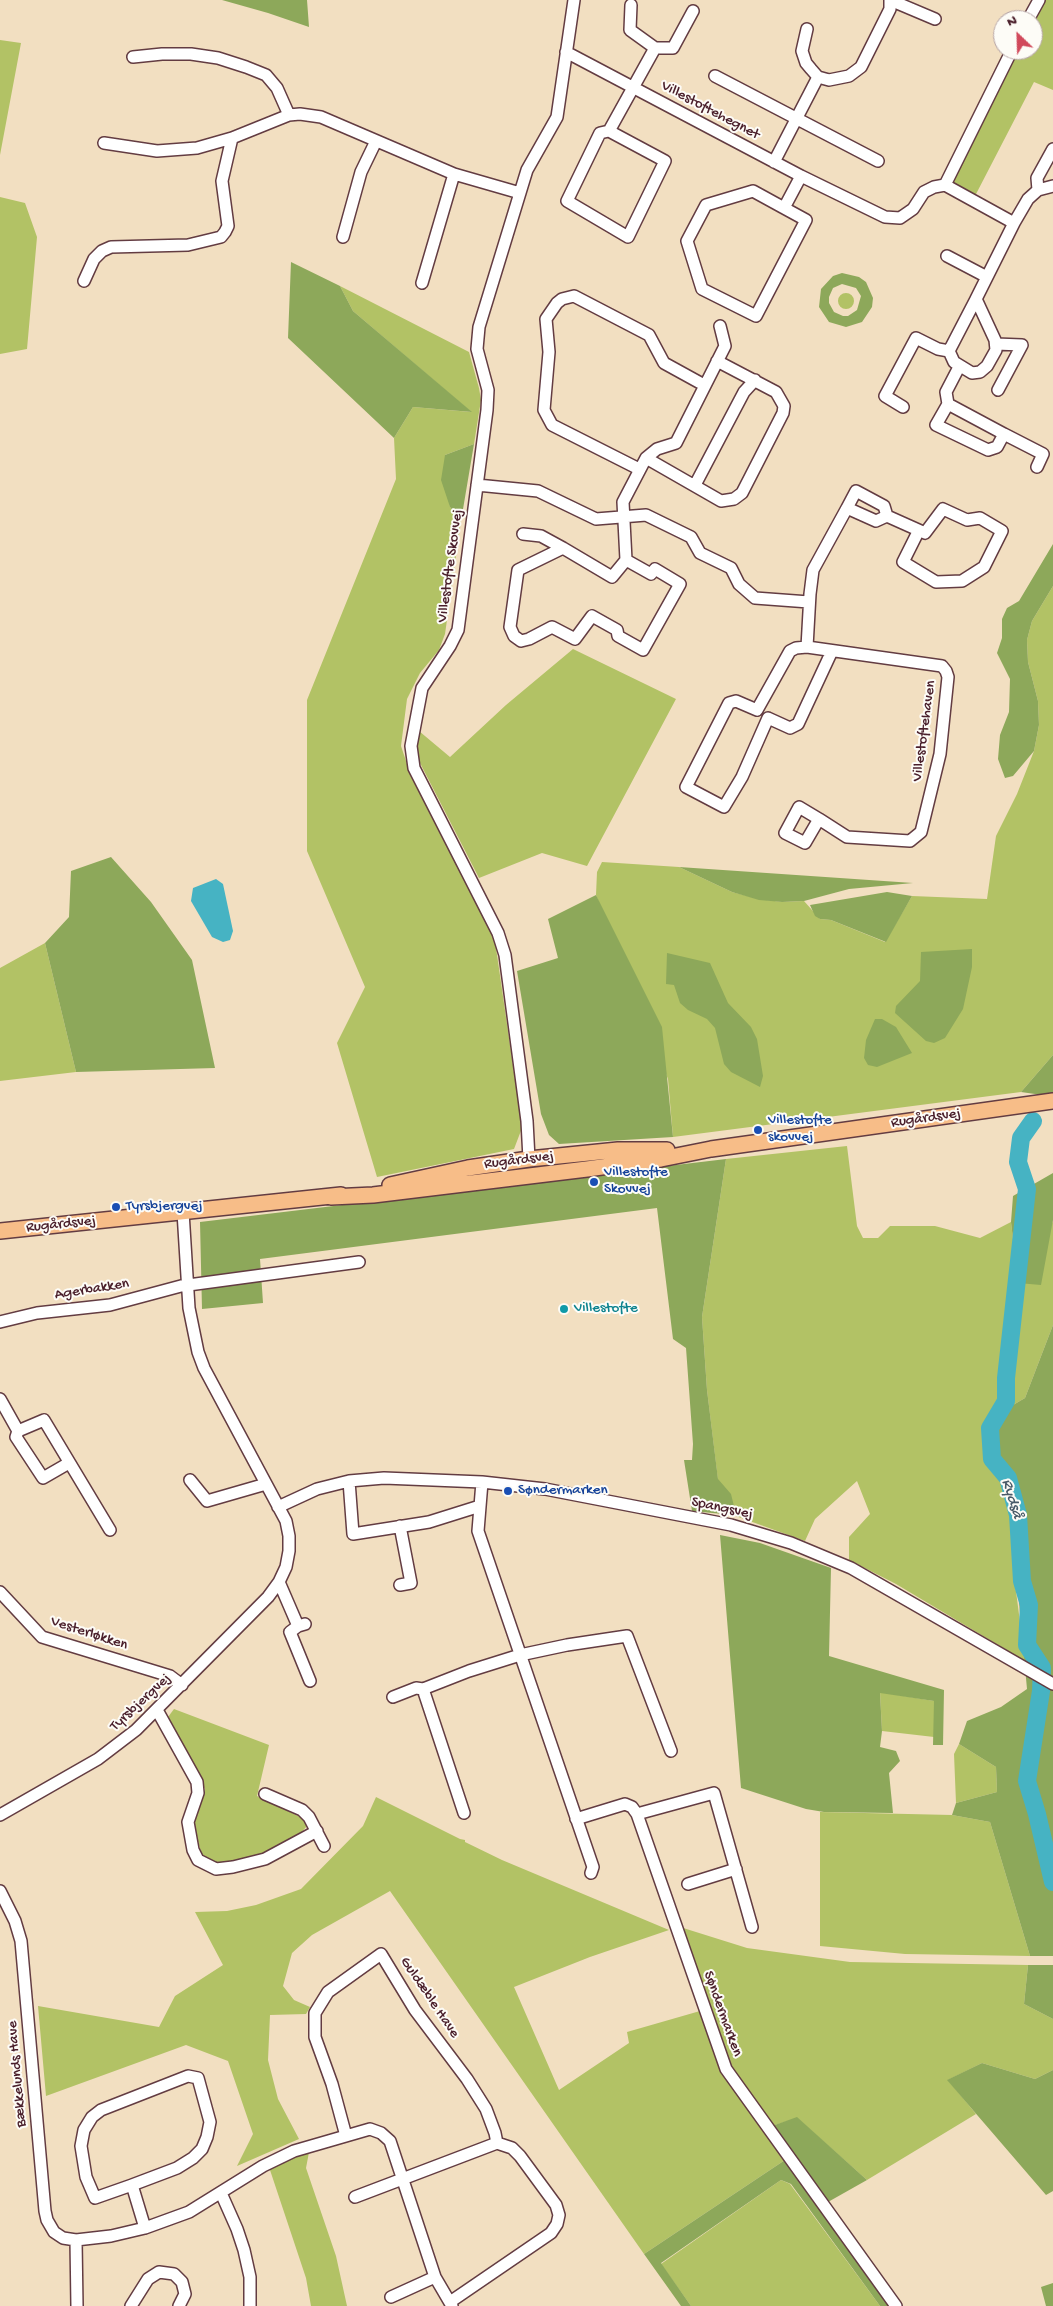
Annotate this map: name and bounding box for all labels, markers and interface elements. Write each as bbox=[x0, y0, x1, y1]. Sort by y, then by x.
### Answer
north arrow bbox=[993, 10, 1043, 60]
text: N bbox=[1004, 12, 1020, 31]
street label: Villestoftehegnet bbox=[658, 77, 762, 145]
street label: Villestofte Skovvej bbox=[434, 508, 468, 624]
street label: Villestoftehaven bbox=[909, 679, 941, 783]
street label: Rugårdsvej bbox=[890, 1105, 962, 1133]
place label: Villestofte skovvej bbox=[768, 1112, 832, 1147]
marker: Villestofte skovvej bbox=[752, 1124, 764, 1136]
street label: Rugårdsvej bbox=[483, 1148, 555, 1174]
place label: Villestofte Skovvej bbox=[604, 1164, 668, 1199]
marker: Villestofte Skovvej bbox=[588, 1176, 600, 1188]
place label: Tyrsbjergvej bbox=[126, 1198, 203, 1216]
marker: Tyrsbjergvej bbox=[110, 1201, 122, 1213]
street label: Rugårdsvej bbox=[25, 1212, 97, 1238]
street label: Agerbakken bbox=[54, 1275, 130, 1305]
place label: Villestofte bbox=[574, 1300, 638, 1318]
marker: Villestofte bbox=[558, 1303, 570, 1315]
water label: Rydså bbox=[996, 1477, 1026, 1521]
place label: Søndermarken bbox=[518, 1482, 608, 1500]
marker: Søndermarken bbox=[502, 1485, 514, 1497]
street label: Spangsvej bbox=[690, 1494, 754, 1524]
street label: Vesterløkken bbox=[48, 1613, 130, 1655]
street label: Tyrsbjergvej bbox=[107, 1670, 175, 1736]
street label: Guldæble Have bbox=[395, 1954, 463, 2042]
street label: Søndermarken bbox=[698, 1969, 746, 2059]
street label: Bækkelunds Have bbox=[4, 2020, 32, 2128]

